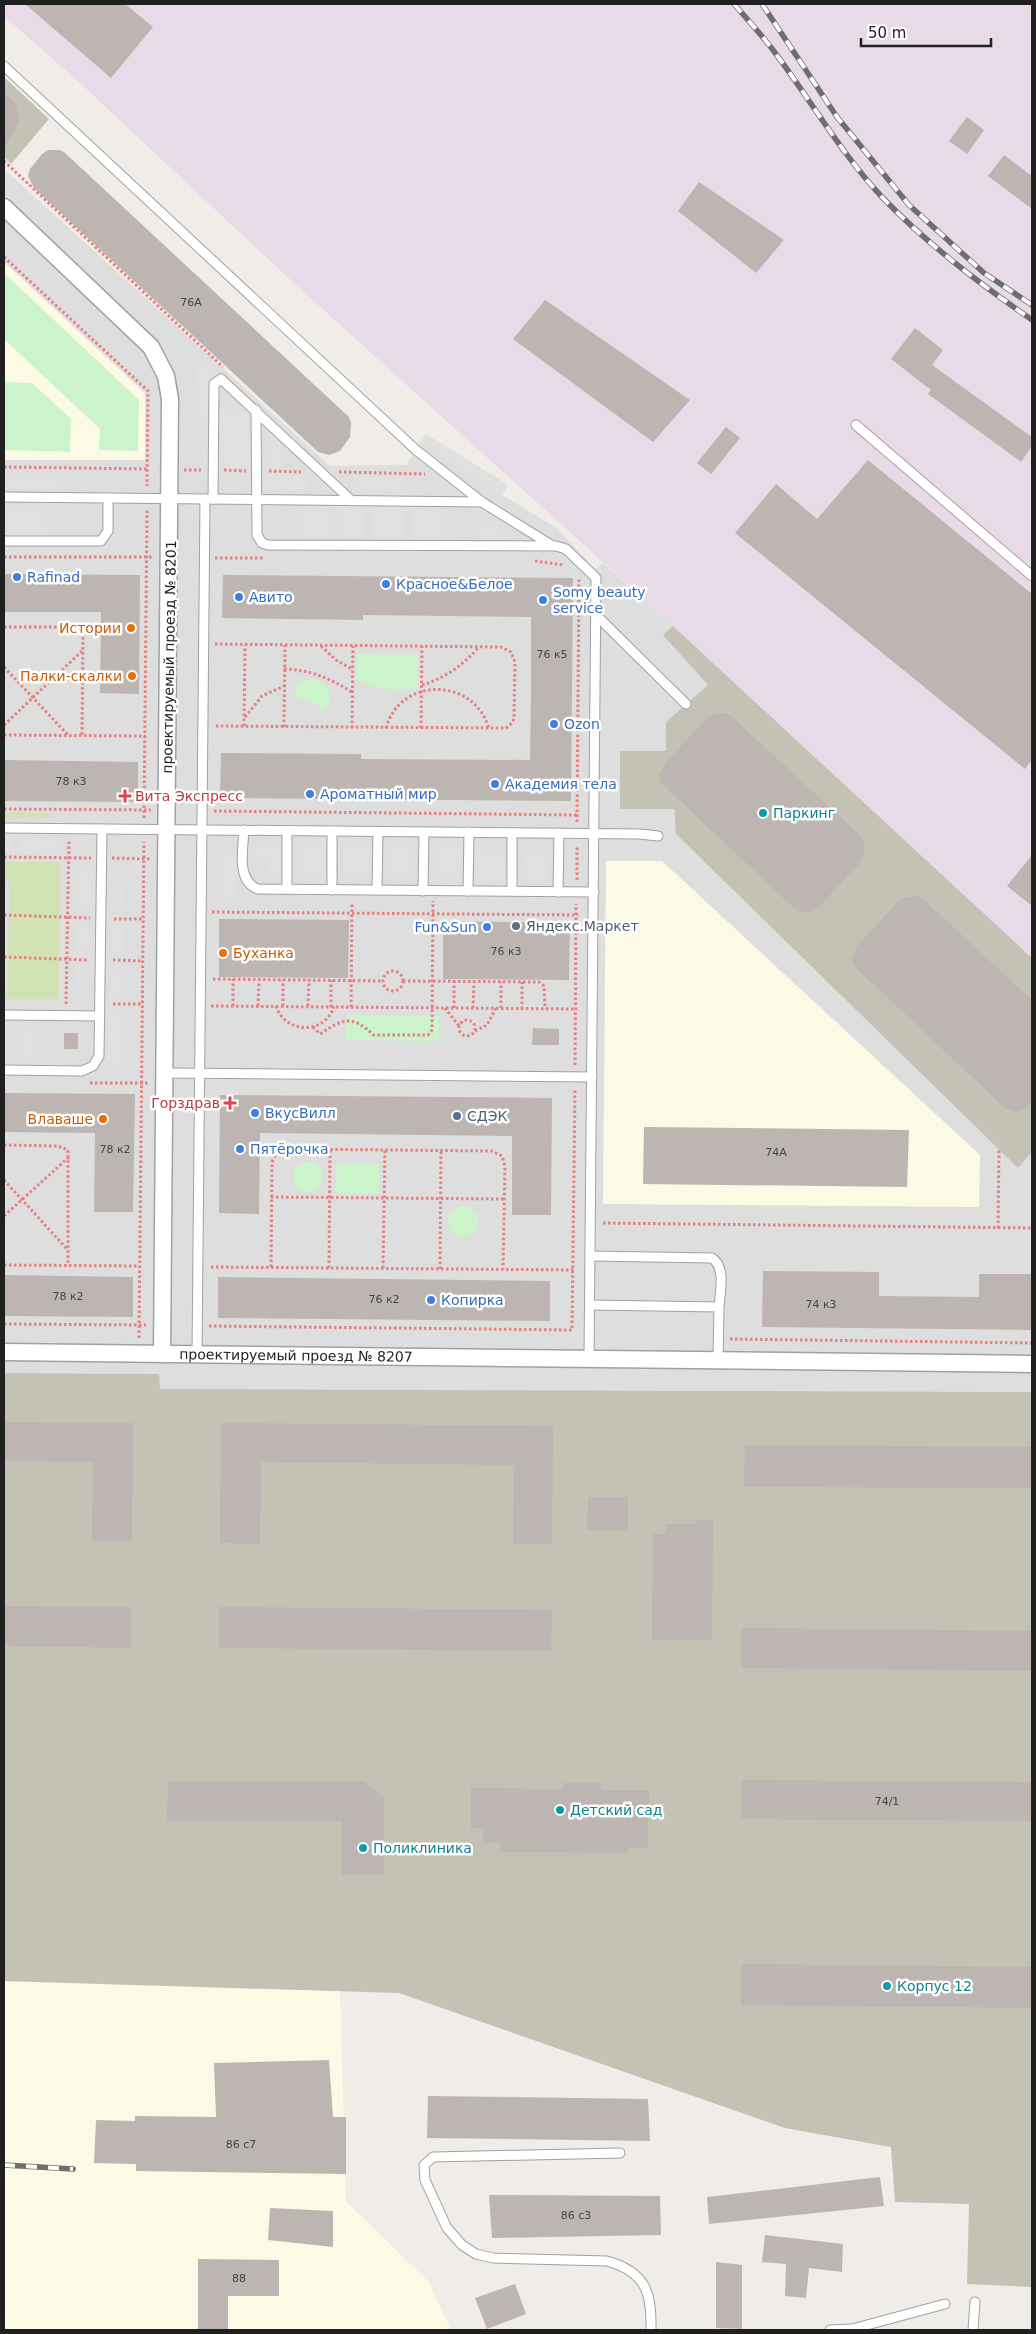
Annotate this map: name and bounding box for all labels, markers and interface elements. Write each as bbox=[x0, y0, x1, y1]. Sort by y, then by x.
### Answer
scale bar bbox=[861, 15, 991, 47]
text: 50 m bbox=[868, 24, 906, 42]
house number: 76А bbox=[180, 296, 202, 309]
street label: проектируемый проезд № 8201 bbox=[159, 540, 179, 774]
place label: Rafinad bbox=[27, 569, 80, 585]
marker: Rafinad bbox=[11, 571, 23, 583]
place label: Красное&Белое bbox=[396, 576, 513, 592]
marker: Красное&Белое bbox=[380, 578, 392, 590]
place label: Somy beauty service bbox=[553, 584, 646, 616]
place label: Авито bbox=[249, 589, 293, 605]
marker: Авито bbox=[233, 591, 245, 603]
marker: Somy beauty service bbox=[537, 594, 549, 606]
place label: Истории bbox=[59, 620, 121, 636]
marker: Истории bbox=[125, 622, 137, 634]
house number: 76 к5 bbox=[536, 648, 568, 661]
place label: Палки-скалки bbox=[20, 668, 122, 684]
marker: Палки-скалки bbox=[126, 670, 138, 682]
place label: Ozon bbox=[564, 716, 600, 732]
marker: Ozon bbox=[548, 718, 560, 730]
house number: 78 к3 bbox=[55, 775, 87, 788]
place label: Академия тела bbox=[505, 776, 617, 792]
marker: Академия тела bbox=[489, 778, 501, 790]
place label: Ароматный мир bbox=[320, 786, 437, 802]
place label: Вита Экспресс bbox=[135, 788, 243, 804]
marker: Ароматный мир bbox=[304, 788, 316, 800]
marker: Вита Экспресс bbox=[119, 790, 131, 802]
place label: Паркинг bbox=[773, 805, 835, 821]
marker: Паркинг bbox=[757, 807, 769, 819]
place label: Яндекс.Маркет bbox=[526, 918, 639, 934]
place label: Fun&Sun bbox=[414, 919, 477, 935]
marker: Яндекс.Маркет bbox=[510, 920, 522, 932]
marker: Fun&Sun bbox=[481, 921, 493, 933]
place label: Буханка bbox=[233, 945, 294, 961]
house number: 76 к3 bbox=[490, 945, 522, 958]
marker: Буханка bbox=[217, 947, 229, 959]
place label: Горздрав bbox=[151, 1095, 220, 1111]
marker: Горздрав bbox=[224, 1097, 236, 1109]
place label: ВкусВилл bbox=[265, 1105, 336, 1121]
marker: ВкусВилл bbox=[249, 1107, 261, 1119]
place label: СДЭК bbox=[467, 1108, 507, 1124]
marker: СДЭК bbox=[451, 1110, 463, 1122]
place label: Влаваше bbox=[28, 1111, 93, 1127]
marker: Влаваше bbox=[97, 1113, 109, 1125]
place label: Пятёрочка bbox=[250, 1141, 328, 1157]
house number: 78 к2 bbox=[99, 1143, 131, 1156]
marker: Пятёрочка bbox=[234, 1143, 246, 1155]
house number: 74А bbox=[765, 1146, 787, 1159]
house number: 78 к2 bbox=[52, 1290, 84, 1303]
place label: Копирка bbox=[441, 1292, 504, 1308]
house number: 76 к2 bbox=[368, 1293, 400, 1306]
marker: Копирка bbox=[425, 1294, 437, 1306]
house number: 74 к3 bbox=[805, 1298, 837, 1311]
street label: проектируемый проезд № 8207 bbox=[179, 1346, 413, 1365]
house number: 74/1 bbox=[875, 1795, 899, 1808]
place label: Детский сад bbox=[570, 1802, 662, 1818]
marker: Детский сад bbox=[554, 1804, 566, 1816]
place label: Поликлиника bbox=[373, 1840, 472, 1856]
marker: Поликлиника bbox=[357, 1842, 369, 1854]
place label: Корпус 12 bbox=[897, 1978, 972, 1994]
marker: Корпус 12 bbox=[881, 1980, 893, 1992]
house number: 86 с7 bbox=[226, 2138, 256, 2151]
house number: 86 с3 bbox=[561, 2209, 591, 2222]
house number: 88 bbox=[232, 2272, 246, 2285]

